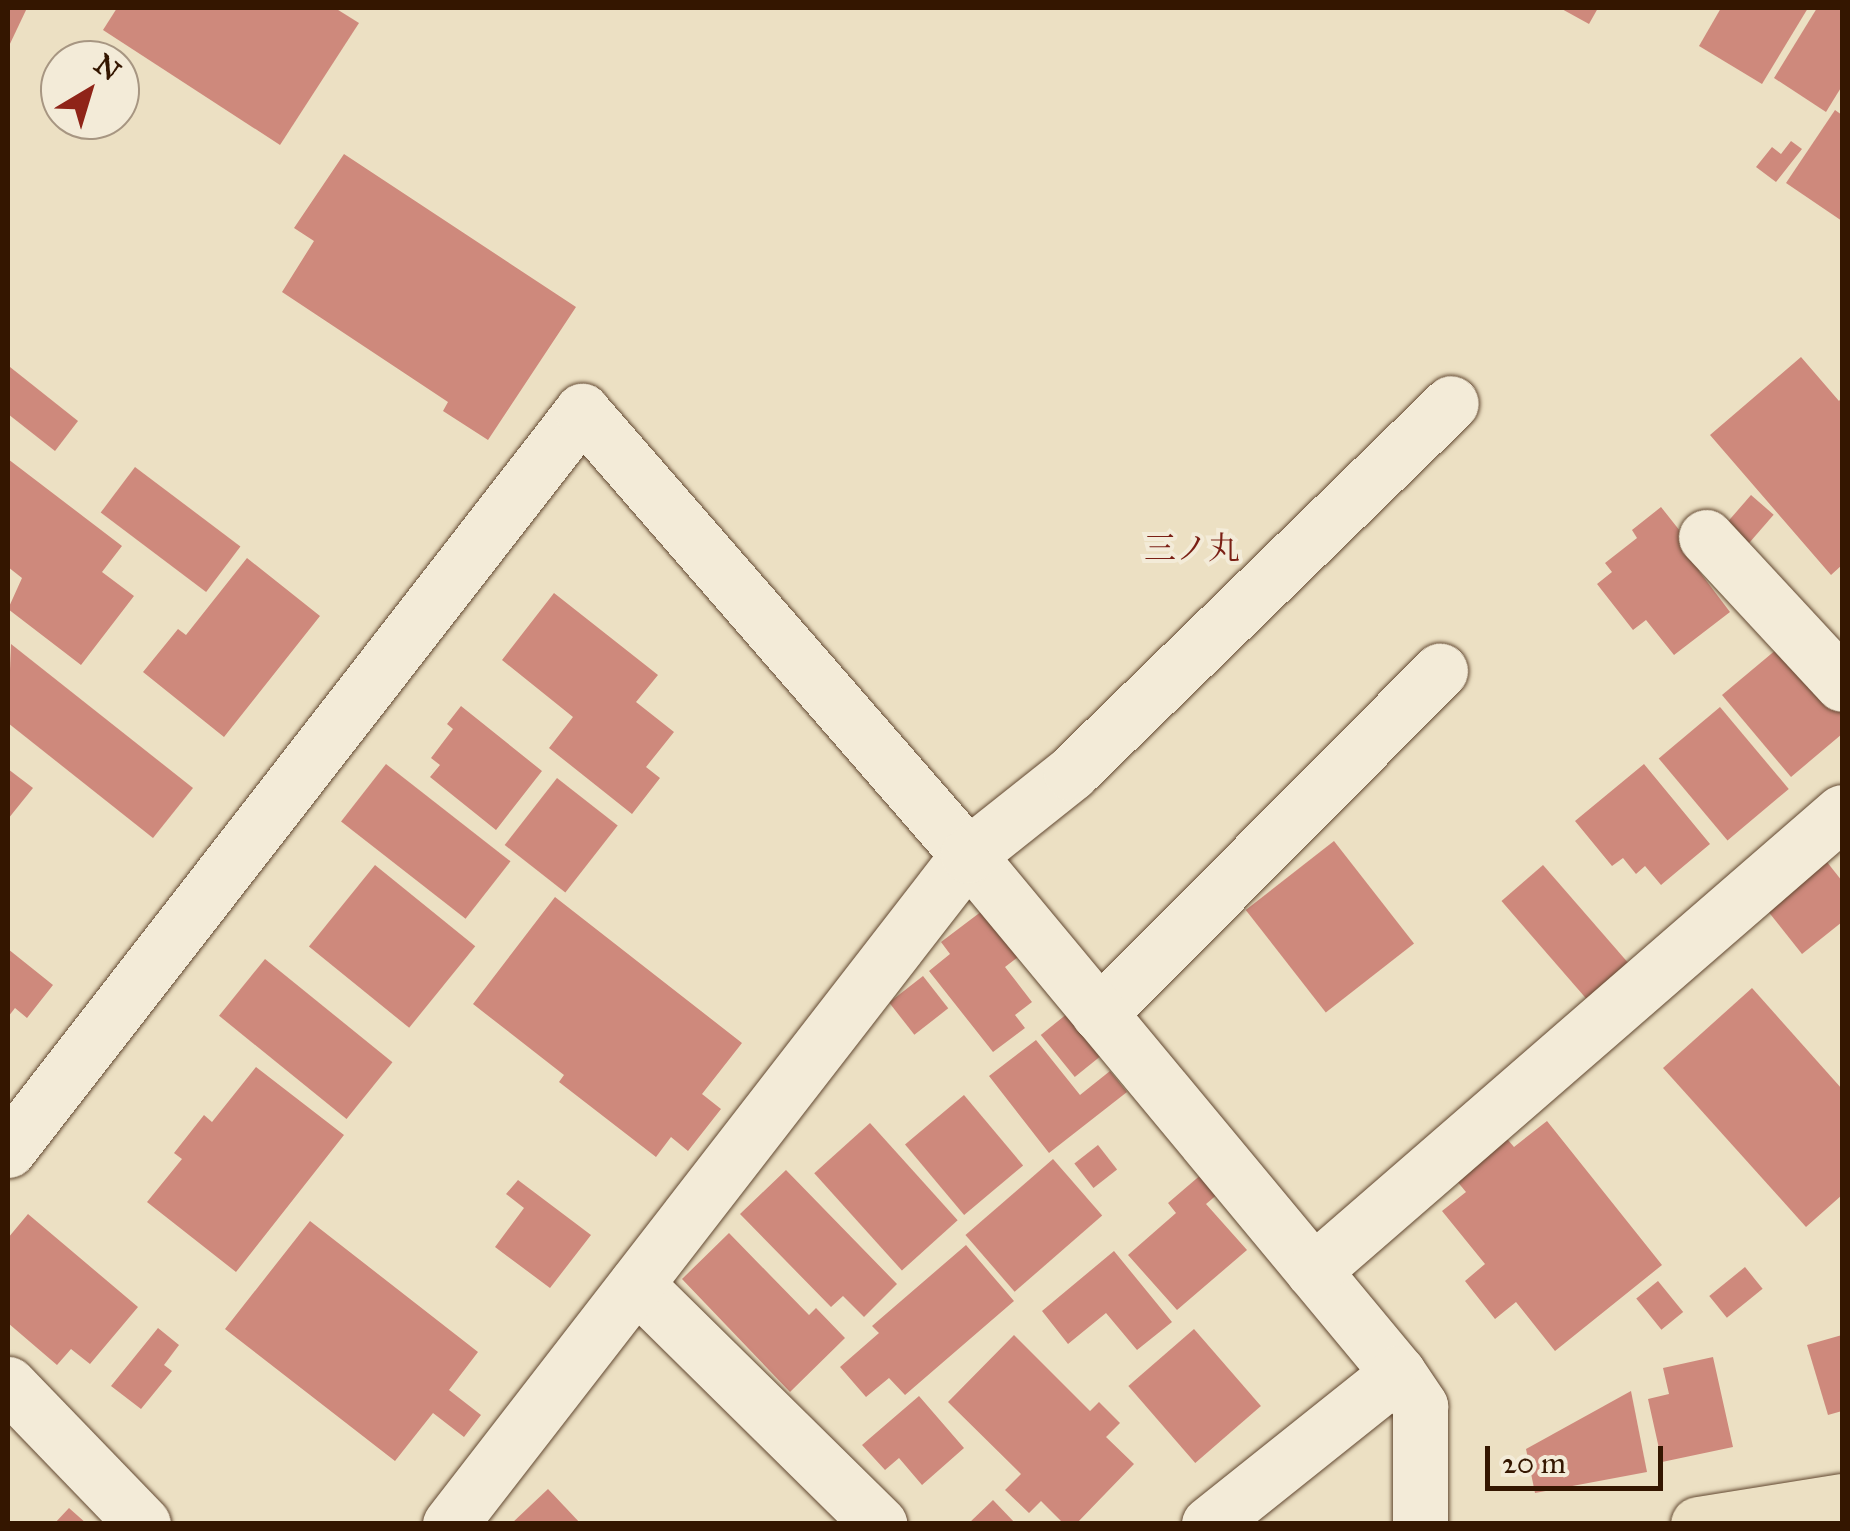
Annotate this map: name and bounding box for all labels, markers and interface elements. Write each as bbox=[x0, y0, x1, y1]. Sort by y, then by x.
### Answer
north arrow bbox=[40, 40, 140, 140]
text: N bbox=[87, 46, 128, 89]
district label: 三ノ丸 bbox=[1144, 530, 1240, 568]
scale bar bbox=[1490, 1426, 1668, 1488]
text: 20 m bbox=[1502, 1445, 1566, 1481]

